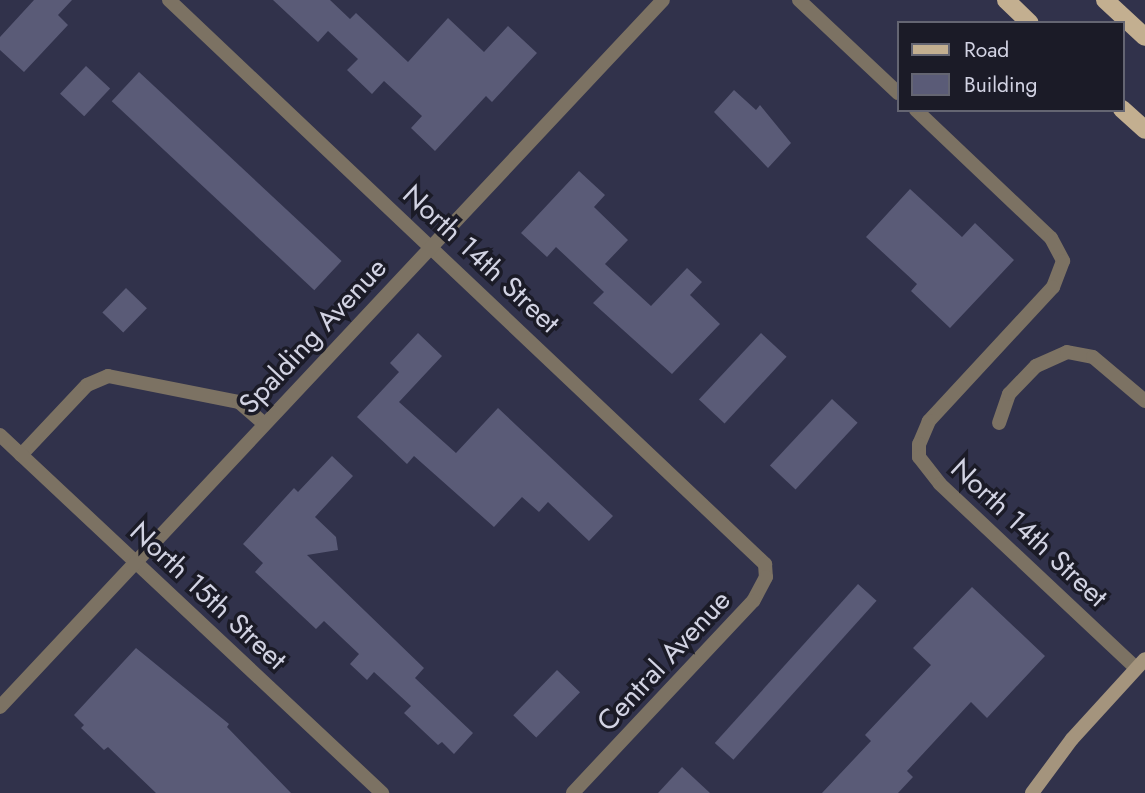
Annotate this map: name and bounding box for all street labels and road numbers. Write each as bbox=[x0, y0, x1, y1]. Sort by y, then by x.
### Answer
street label: North 14th Street bbox=[396, 178, 566, 340]
street label: Spalding Avenue bbox=[232, 251, 394, 421]
street label: North 14th Street bbox=[944, 452, 1114, 614]
street label: North 15th Street bbox=[123, 515, 293, 677]
street label: Central Avenue bbox=[590, 584, 738, 738]

